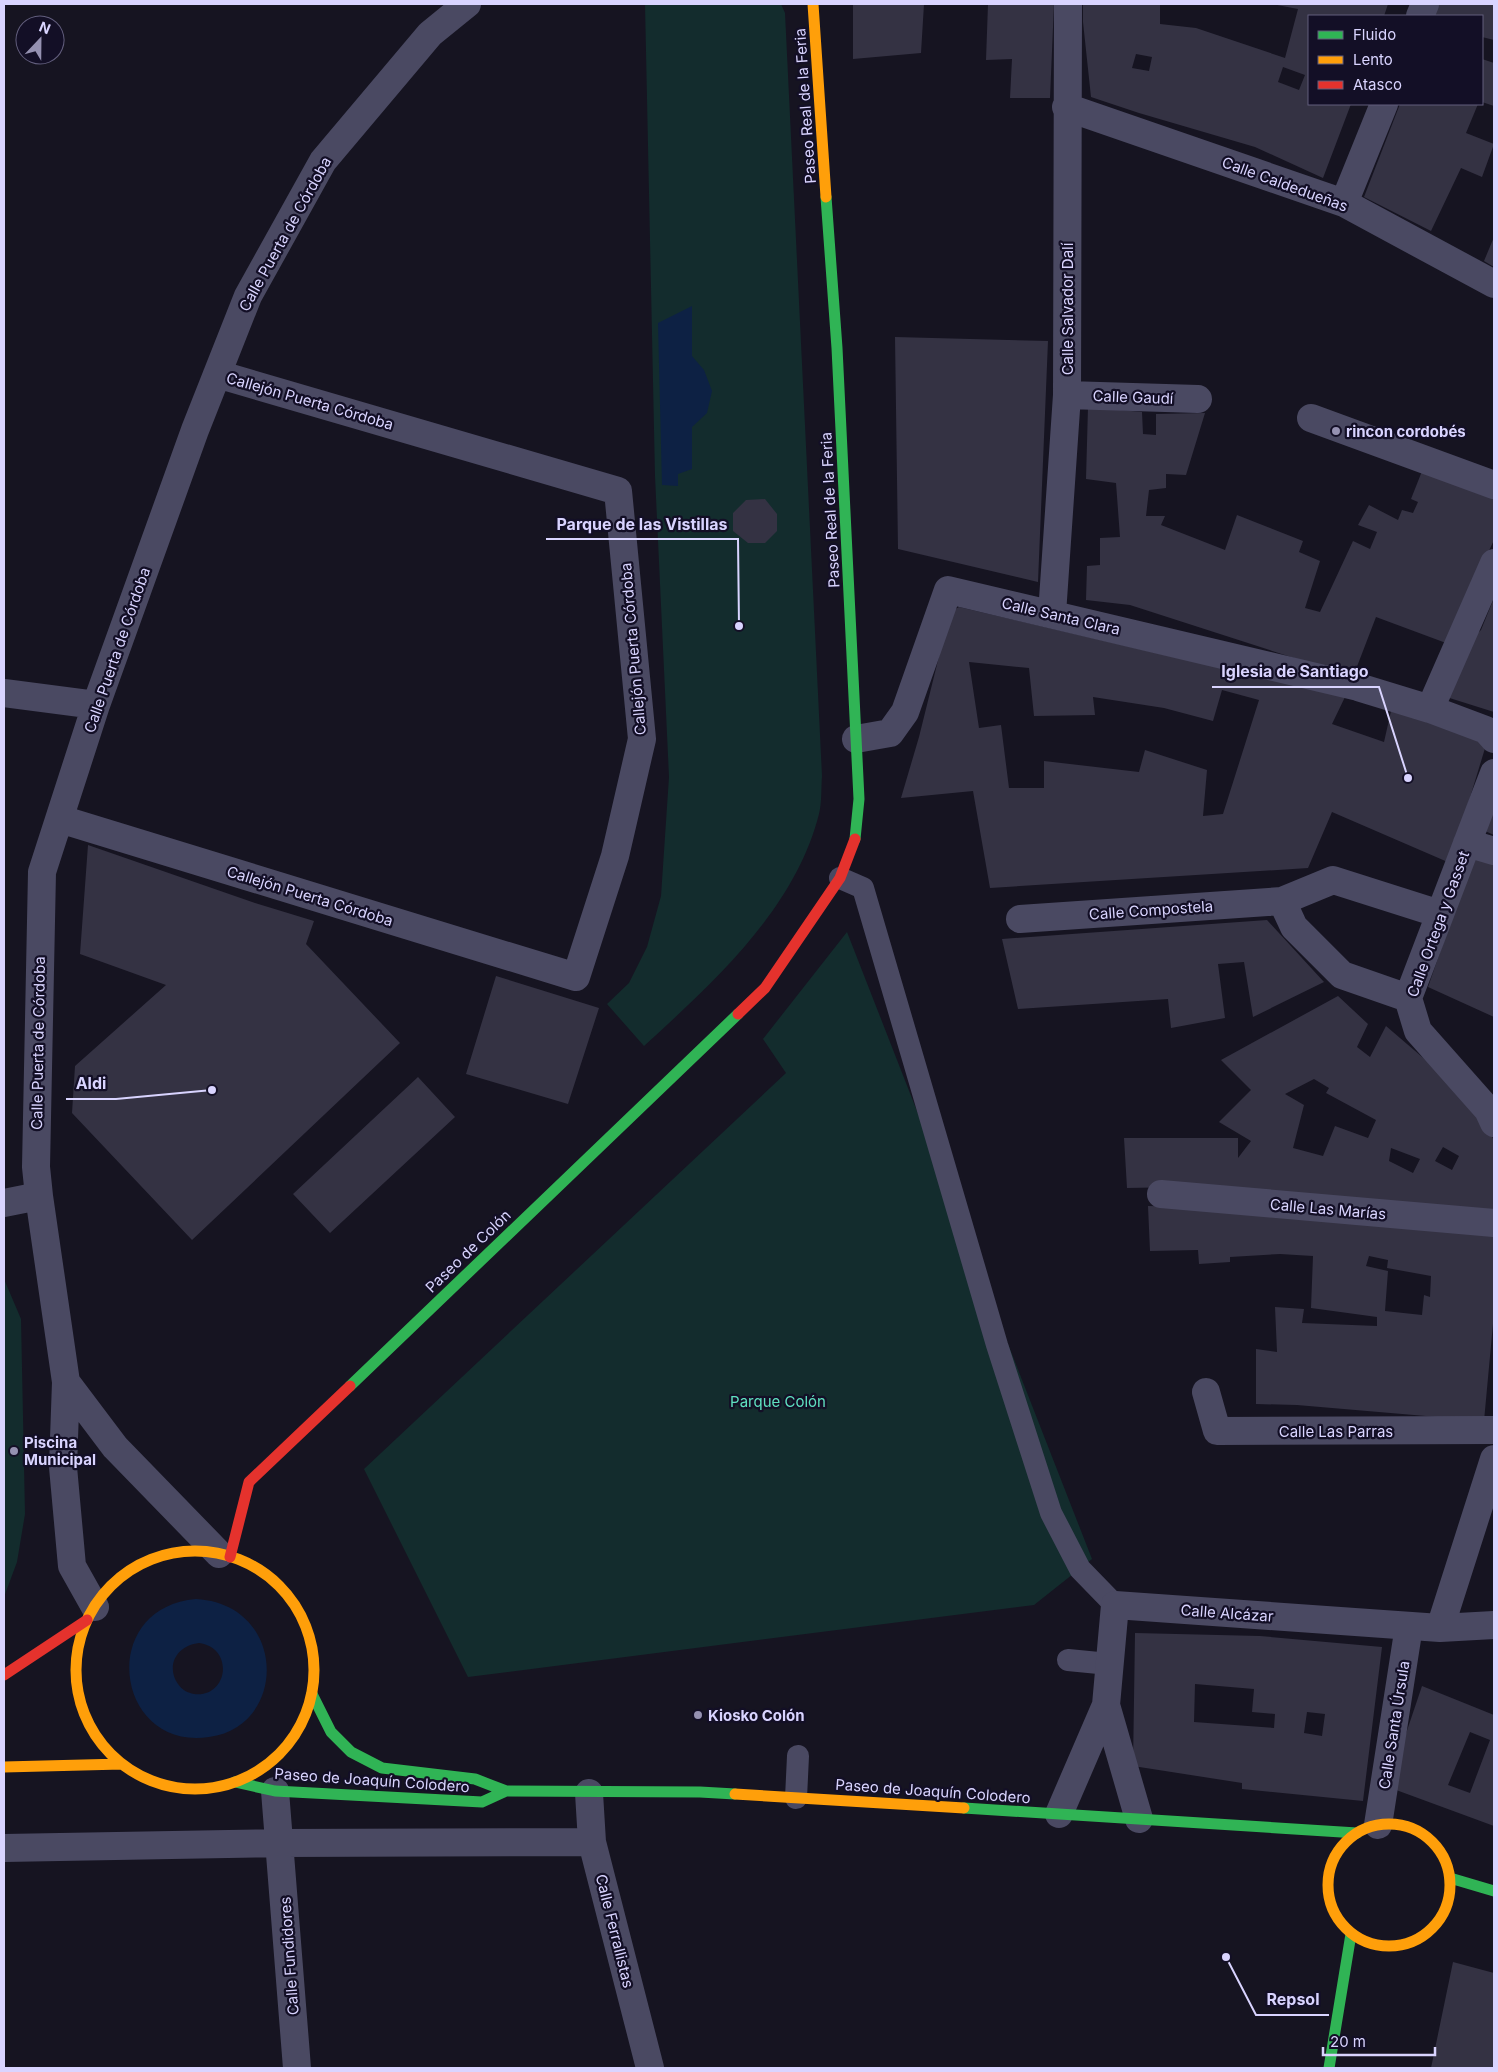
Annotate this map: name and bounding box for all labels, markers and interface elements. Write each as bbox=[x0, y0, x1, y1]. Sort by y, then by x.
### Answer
north arrow bbox=[15, 15, 65, 65]
legend bbox=[1308, 15, 1483, 105]
text: N bbox=[37, 18, 53, 37]
text: Fluido bbox=[1353, 25, 1396, 44]
street label: Paseo Real de la Feria bbox=[790, 28, 820, 184]
text: Lento bbox=[1353, 50, 1393, 69]
text: Atasco bbox=[1353, 75, 1402, 94]
street label: Calle Caldedueñas bbox=[1219, 152, 1351, 216]
street label: Calle Puerta de Córdoba bbox=[235, 153, 335, 315]
street label: Calle Salvador Dalí bbox=[1058, 242, 1077, 375]
street label: Callejón Puerta Córdoba bbox=[224, 368, 396, 434]
street label: Calle Gaudí bbox=[1092, 386, 1174, 408]
place label: rincon cordobés bbox=[1346, 422, 1466, 441]
marker: rincon cordobés bbox=[1330, 425, 1342, 437]
street label: Paseo Real de la Feria bbox=[816, 432, 844, 588]
callout: Parque de las Vistillas bbox=[546, 508, 738, 539]
text: Parque de las Vistillas bbox=[556, 514, 728, 534]
street label: Callejón Puerta Córdoba bbox=[616, 562, 650, 736]
street label: Calle Puerta de Córdoba bbox=[80, 565, 154, 735]
street label: Calle Santa Clara bbox=[1000, 593, 1122, 639]
callout: Iglesia de Santiago bbox=[1212, 656, 1379, 687]
text: Iglesia de Santiago bbox=[1221, 661, 1369, 681]
street label: Calle Ortega y Gasset bbox=[1403, 848, 1473, 1000]
street label: Callejón Puerta Córdoba bbox=[224, 862, 396, 930]
street label: Calle Compostela bbox=[1088, 896, 1214, 924]
street label: Calle Puerta de Córdoba bbox=[27, 956, 49, 1130]
callout: Aldi bbox=[66, 1068, 116, 1099]
text: Aldi bbox=[76, 1073, 106, 1093]
street label: Calle Las Marías bbox=[1269, 1194, 1387, 1224]
street label: Paseo de Colón bbox=[421, 1205, 515, 1297]
park label: Parque Colón bbox=[730, 1392, 826, 1411]
street label: Calle Las Parras bbox=[1279, 1422, 1393, 1441]
place label: Piscina Municipal bbox=[24, 1433, 96, 1469]
marker: Piscina Municipal bbox=[8, 1445, 20, 1457]
street label: Calle Alcázar bbox=[1180, 1600, 1274, 1626]
street label: Calle Santa Úrsula bbox=[1374, 1659, 1414, 1791]
place label: Kiosko Colón bbox=[708, 1706, 805, 1725]
marker: Kiosko Colón bbox=[692, 1709, 704, 1721]
street label: Paseo de Joaquín Colodero bbox=[274, 1764, 470, 1796]
street label: Paseo de Joaquín Colodero bbox=[835, 1775, 1031, 1807]
street label: Calle Ferrallistas bbox=[592, 1872, 638, 1990]
street label: Calle Fundidores bbox=[275, 1896, 303, 2016]
callout: Repsol bbox=[1256, 1984, 1329, 2015]
text: Repsol bbox=[1266, 1989, 1320, 2009]
scale bar bbox=[1323, 2024, 1436, 2056]
text: 20 m bbox=[1330, 2032, 1366, 2051]

